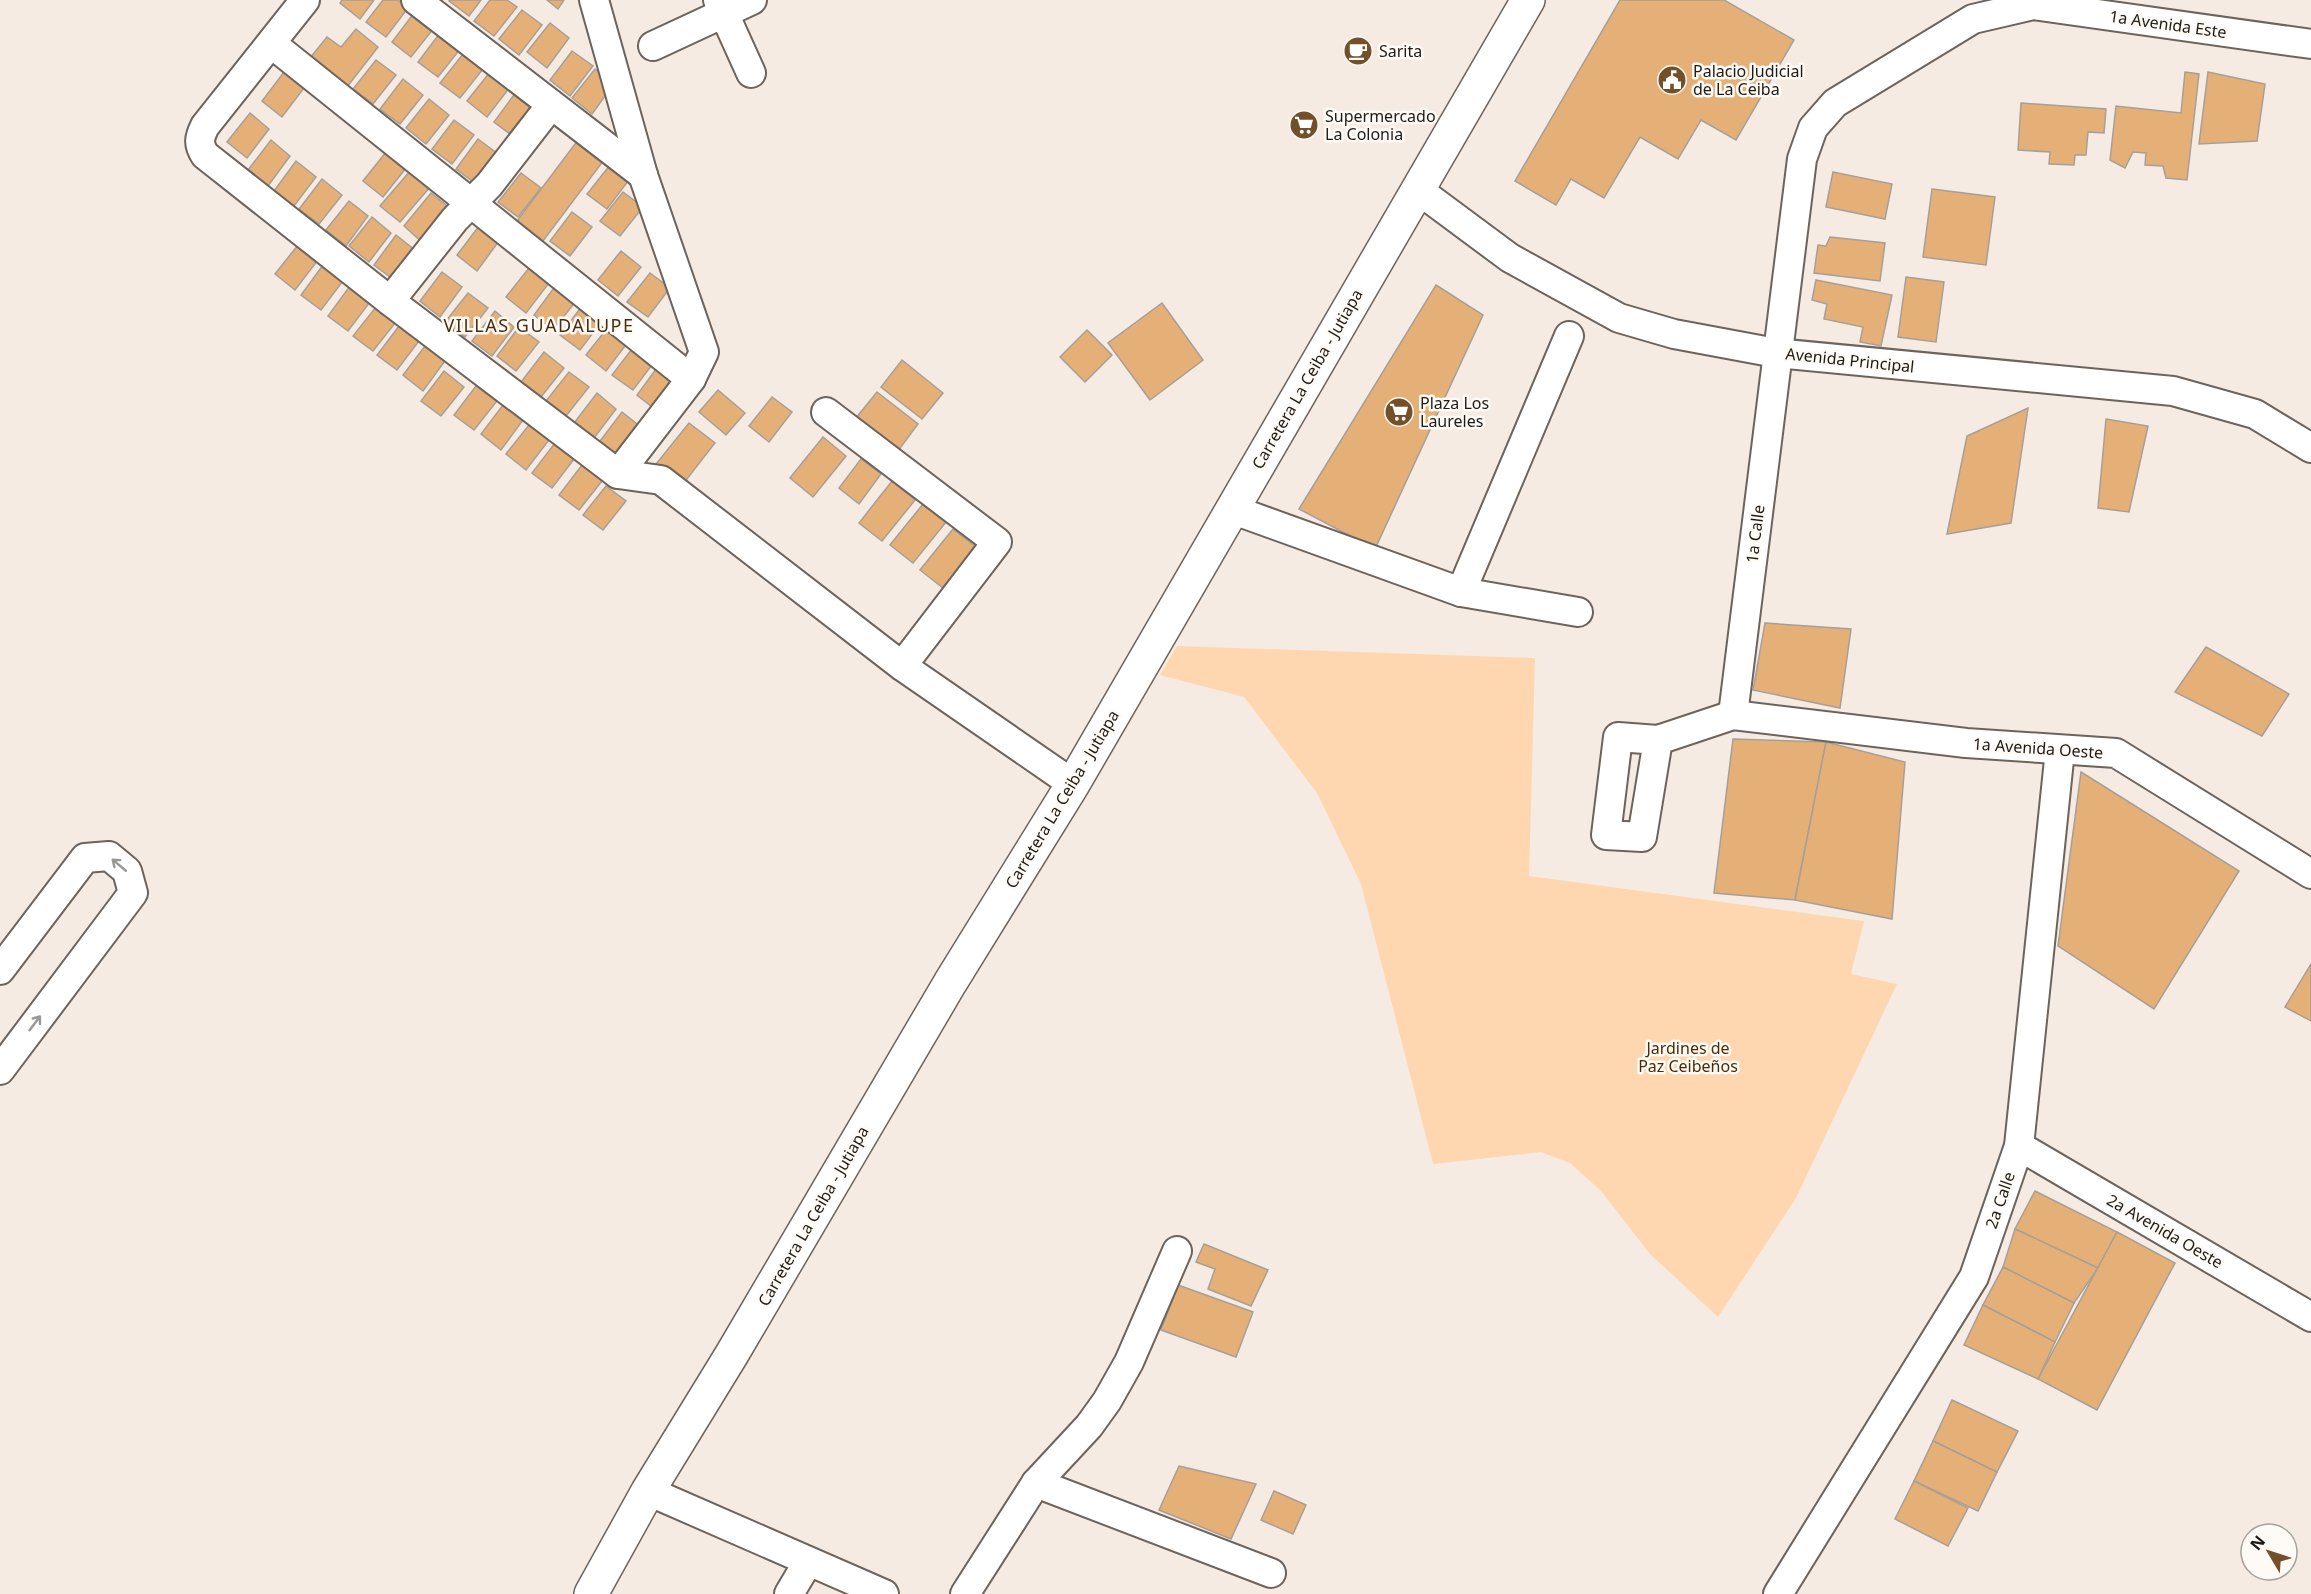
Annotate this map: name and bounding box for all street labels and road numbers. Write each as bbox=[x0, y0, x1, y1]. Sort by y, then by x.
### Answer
street label: 1a Avenida Este bbox=[2108, 5, 2228, 43]
street label: Carretera La Ceiba - Jutiapa bbox=[1246, 285, 1368, 473]
street label: Avenida Principal bbox=[1784, 342, 1916, 378]
street label: 1a Calle bbox=[1741, 504, 1769, 564]
street label: Carretera La Ceiba - Jutiapa bbox=[1000, 706, 1124, 892]
street label: 1a Avenida Oeste bbox=[1972, 732, 2104, 764]
street label: Carretera La Ceiba - Jutiapa bbox=[752, 1122, 874, 1310]
street label: 2a Calle bbox=[1980, 1169, 2020, 1231]
street label: 2a Avenida Oeste bbox=[2103, 1189, 2227, 1273]

